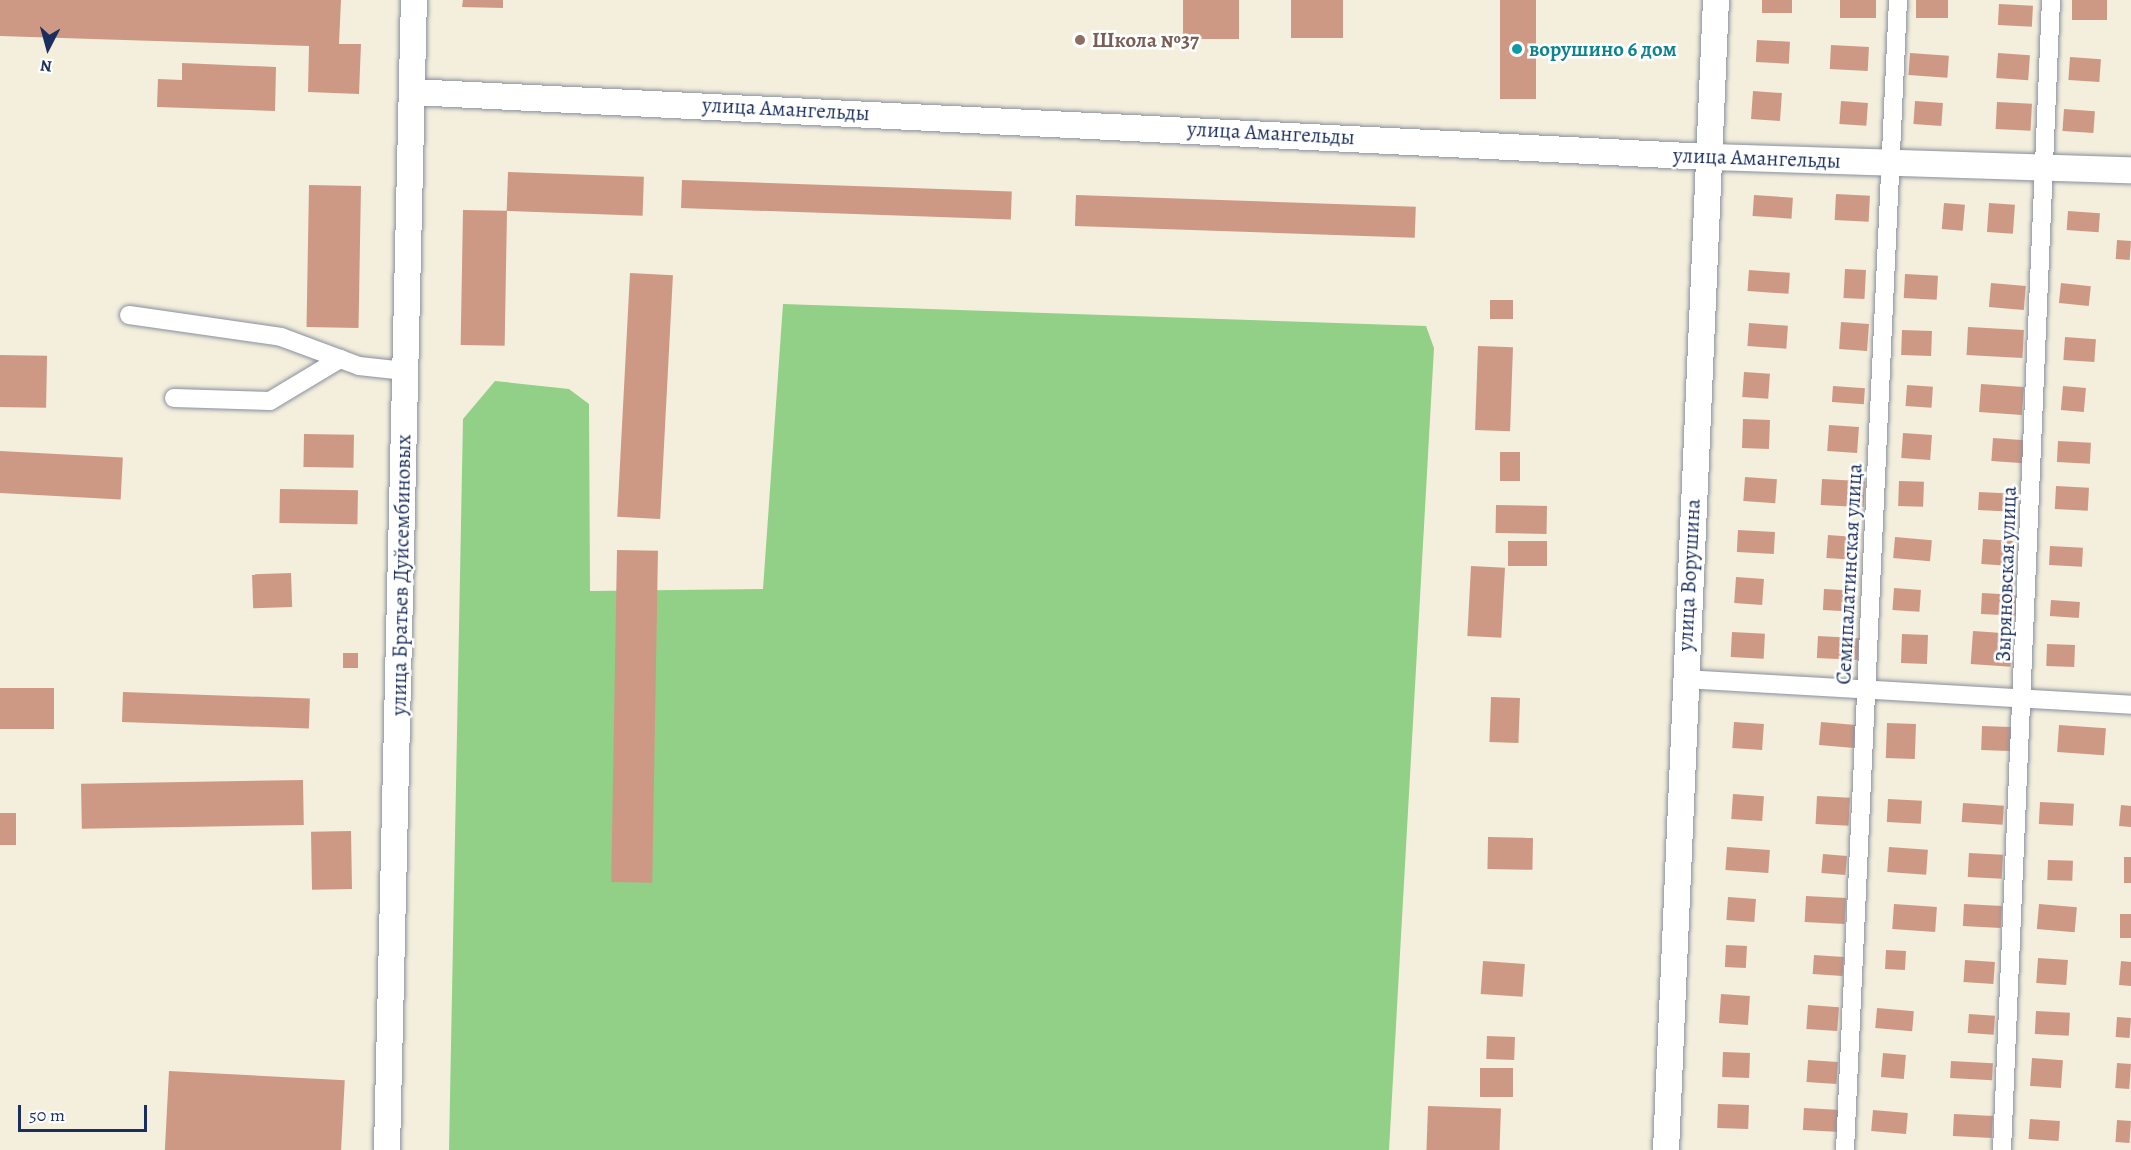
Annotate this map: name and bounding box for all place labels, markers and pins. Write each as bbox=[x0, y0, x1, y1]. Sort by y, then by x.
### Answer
place label: Школа №37 bbox=[1092, 27, 1199, 53]
marker: Школа №37 bbox=[1073, 33, 1087, 47]
place label: ворушино 6 дом bbox=[1529, 36, 1677, 62]
marker: ворушино 6 дом bbox=[1510, 42, 1524, 56]

